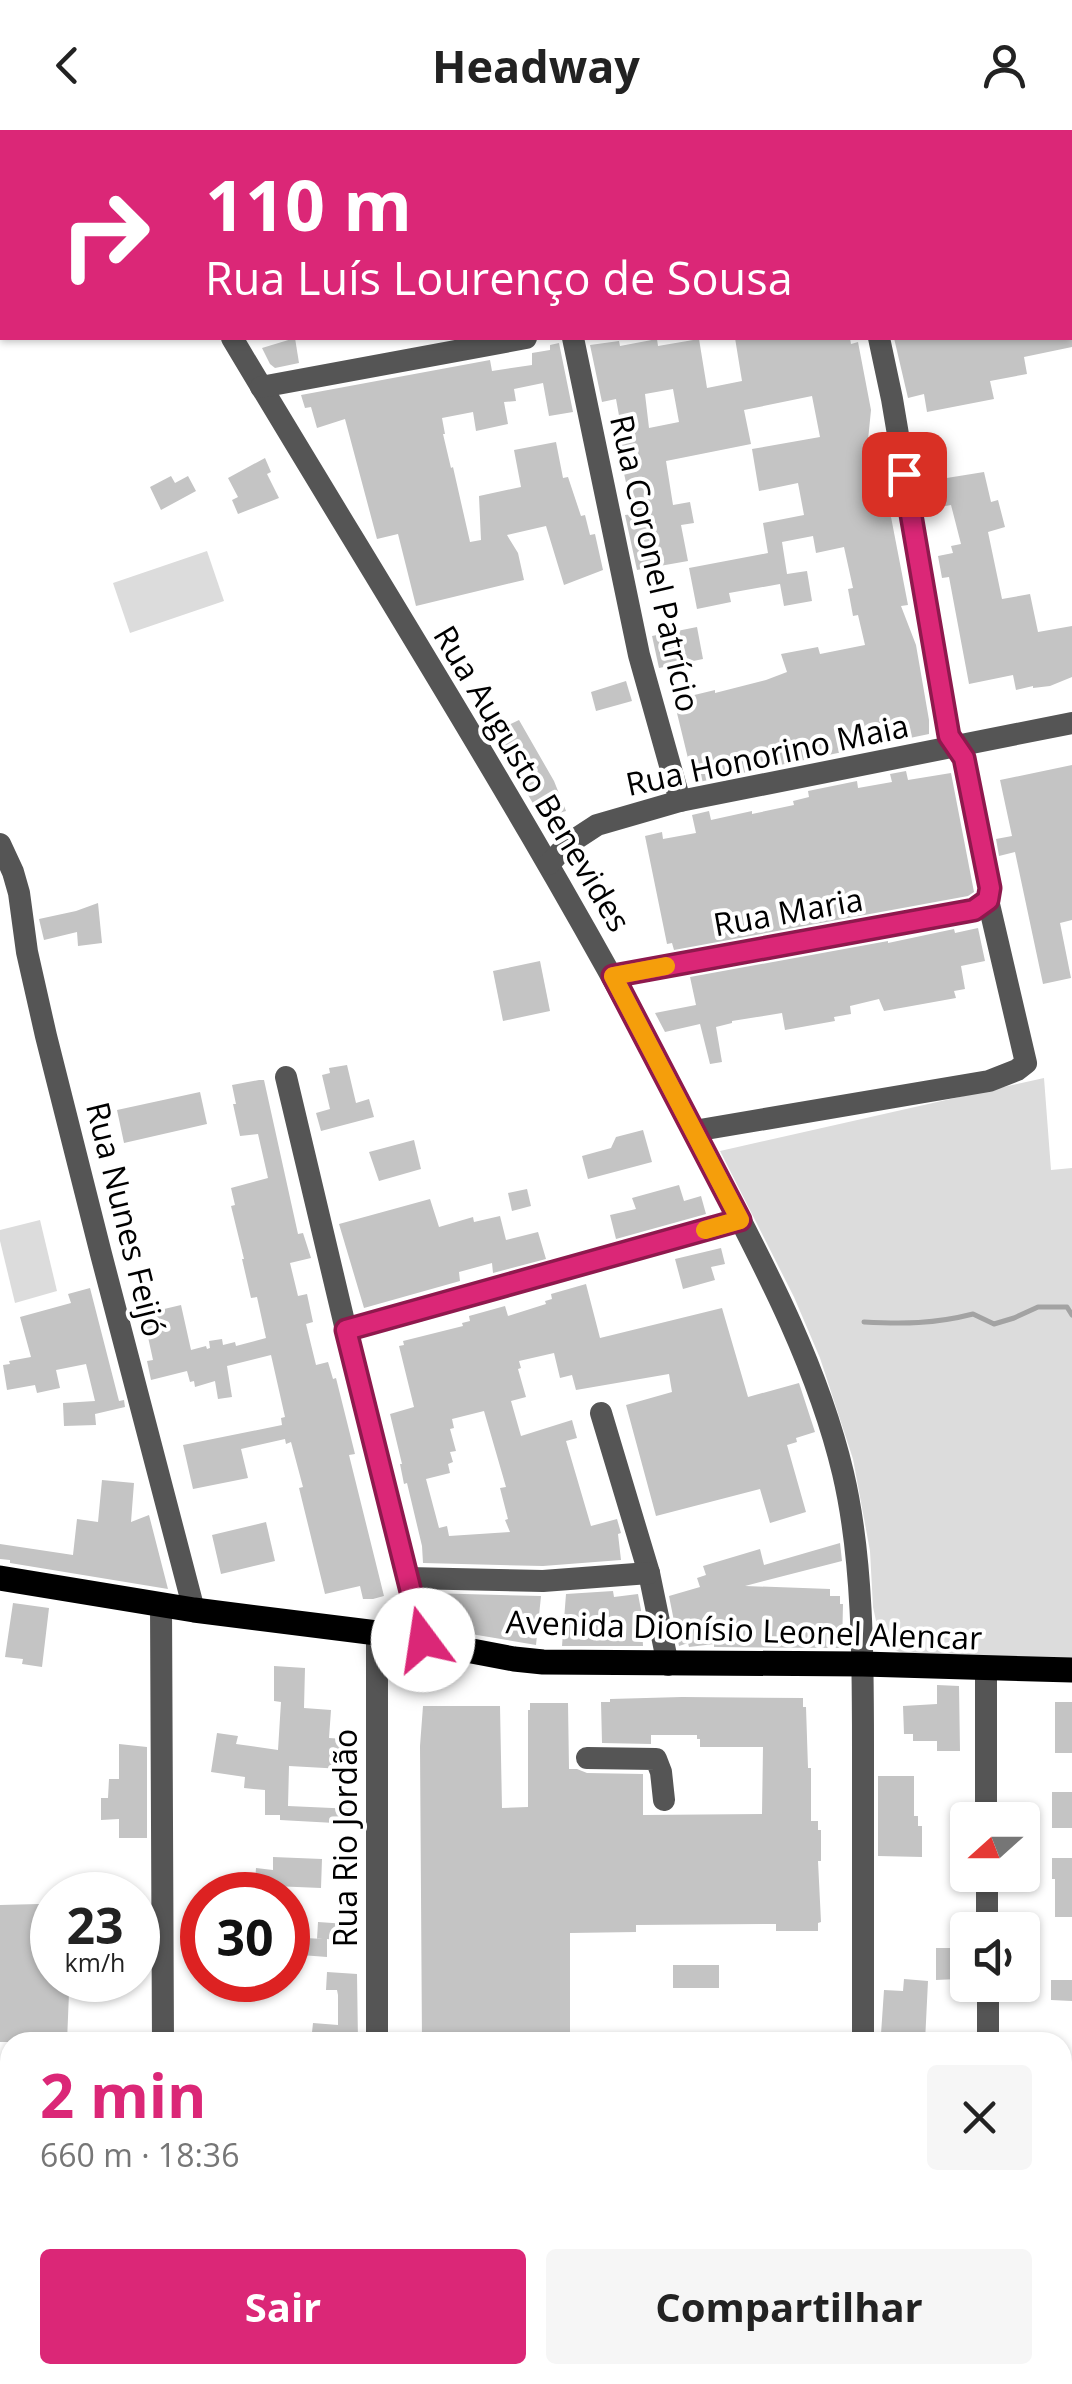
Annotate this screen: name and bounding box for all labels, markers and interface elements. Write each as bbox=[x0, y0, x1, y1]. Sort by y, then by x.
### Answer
text: Headway bbox=[432, 35, 640, 96]
icon: back bbox=[40, 38, 95, 93]
icon: person bbox=[977, 38, 1032, 93]
text: 110 m bbox=[205, 156, 412, 252]
icon: right bbox=[40, 170, 170, 300]
text: Rua Luís Lourenço de Sousa bbox=[205, 247, 793, 308]
street label: Rua Coronel Patrício bbox=[601, 410, 711, 716]
pin bbox=[862, 432, 947, 517]
icon: arrive bbox=[877, 447, 932, 502]
street label: Rua Augusto Benevides bbox=[425, 617, 641, 939]
street label: Rua Honorino Maia bbox=[622, 703, 912, 805]
street label: Rua Maria bbox=[710, 877, 866, 945]
street label: Rua Nunes Feijó bbox=[77, 1097, 177, 1341]
position arrow bbox=[371, 1588, 475, 1692]
street label: Avenida Dionísio Leonel Alencar bbox=[505, 1599, 983, 1659]
street label: Rua Rio Jordão bbox=[323, 1729, 366, 1947]
north arrow bbox=[950, 1802, 1040, 1892]
map controls bbox=[950, 1802, 1040, 2002]
speed limit sign: 30 bbox=[180, 1872, 310, 2002]
text: 23 bbox=[66, 1891, 124, 1959]
button: sound bbox=[950, 1912, 1040, 2002]
text: km/h bbox=[65, 1945, 125, 1979]
text: 2 min bbox=[40, 2054, 207, 2136]
button: close bbox=[927, 2065, 1032, 2170]
text: 660 m · 18:36 bbox=[40, 2133, 239, 2176]
button: Sair bbox=[40, 2249, 526, 2364]
button: Compartilhar bbox=[546, 2249, 1032, 2364]

